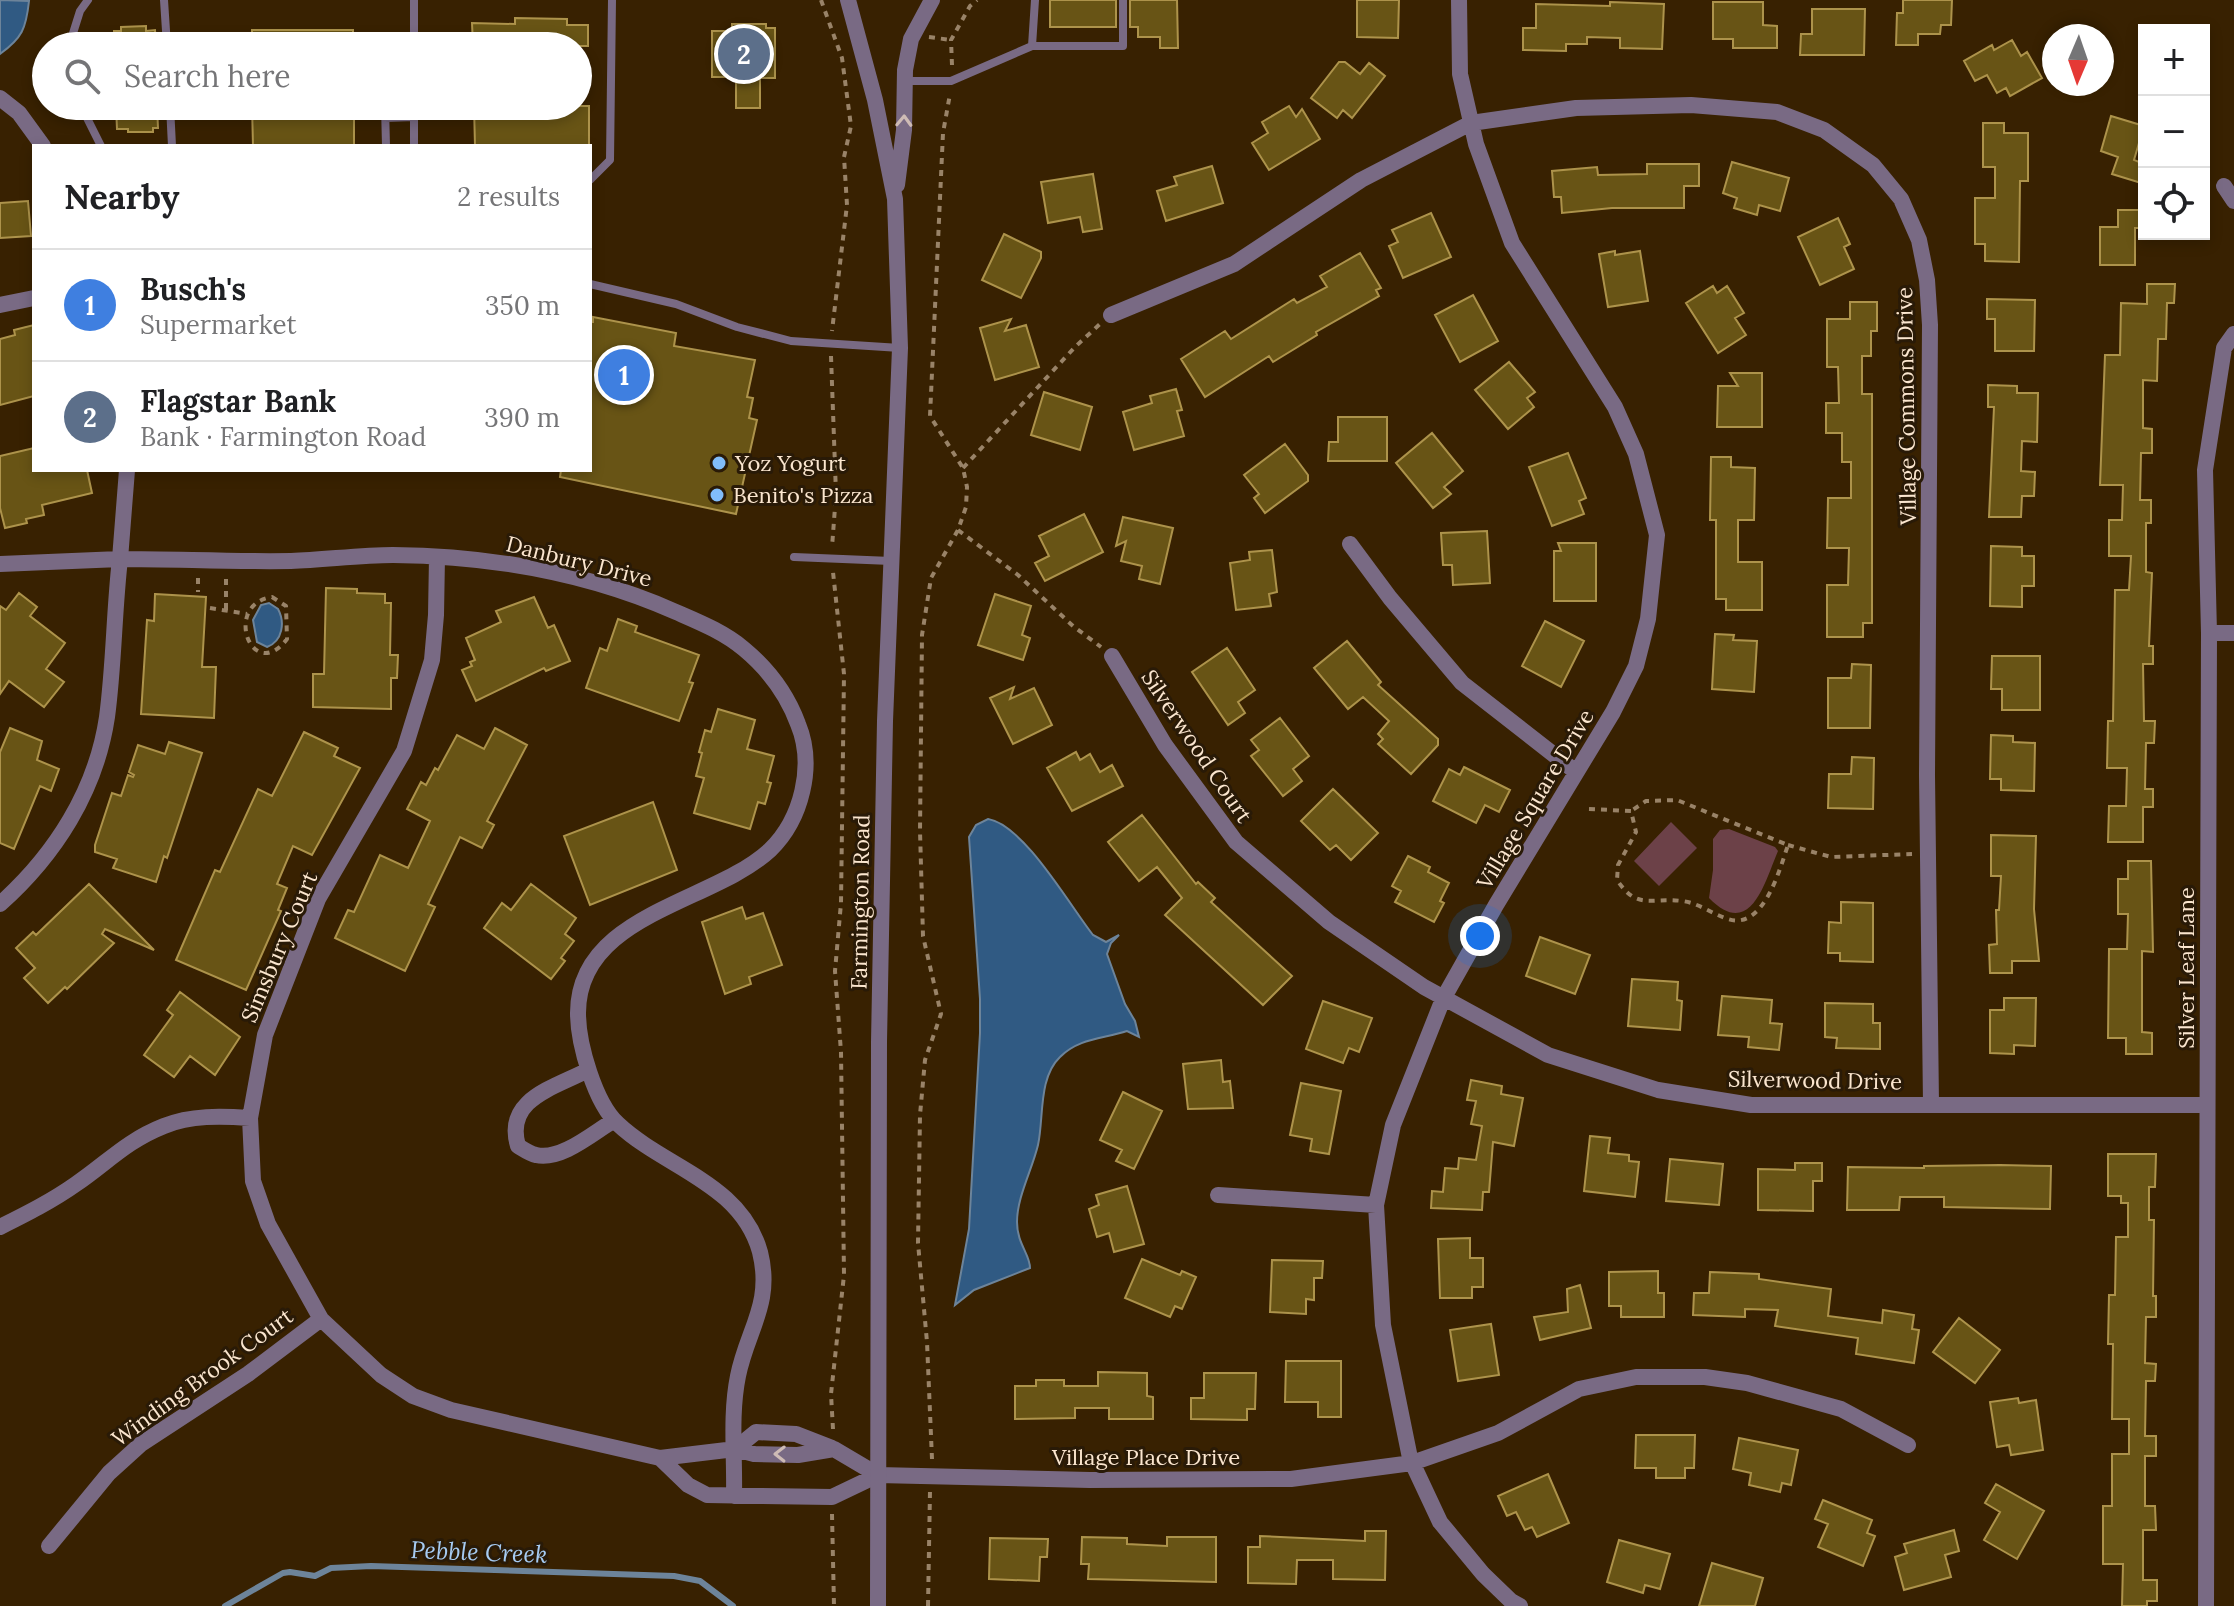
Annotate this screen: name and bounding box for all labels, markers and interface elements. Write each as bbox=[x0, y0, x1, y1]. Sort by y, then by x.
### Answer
pin: 2 bbox=[718, 24, 770, 84]
north arrow bbox=[2042, 24, 2114, 96]
map controls bbox=[2138, 24, 2210, 240]
button: + bbox=[2138, 24, 2210, 96]
search box bbox=[32, 32, 592, 120]
icon: search bbox=[60, 54, 104, 98]
text: Search here bbox=[124, 57, 291, 95]
button: − bbox=[2138, 96, 2210, 168]
one-way arrow bbox=[895, 114, 912, 127]
button: locate bbox=[2138, 168, 2210, 240]
text: Nearby bbox=[64, 175, 180, 218]
text: 2 results bbox=[457, 180, 560, 213]
text: Busch's bbox=[140, 270, 246, 308]
street label: Village Commons Drive bbox=[1890, 287, 1922, 526]
text: 1 bbox=[85, 289, 95, 322]
text: 350 m bbox=[485, 289, 560, 322]
text: Supermarket bbox=[140, 308, 297, 341]
pin: 1 bbox=[598, 345, 650, 405]
text: Flagstar Bank bbox=[140, 382, 336, 420]
text: 2 bbox=[83, 401, 97, 434]
text: 390 m bbox=[484, 401, 560, 434]
text: Bank · Farmington Road bbox=[140, 420, 426, 453]
place label: Yoz Yogurt bbox=[734, 449, 847, 477]
marker: Yoz Yogurt bbox=[710, 454, 728, 472]
place label: Benito's Pizza bbox=[733, 481, 873, 509]
marker: Benito's Pizza bbox=[708, 486, 726, 504]
street label: Danbury Drive bbox=[503, 529, 655, 593]
street label: Silverwood Court bbox=[1135, 664, 1259, 828]
street label: Village Square Drive bbox=[1470, 704, 1600, 895]
street label: Farmington Road bbox=[844, 814, 876, 990]
street label: Simsbury Court bbox=[235, 867, 324, 1027]
street label: Silver Leaf Lane bbox=[2172, 887, 2200, 1049]
your location bbox=[1460, 916, 1500, 956]
street label: Silverwood Drive bbox=[1728, 1064, 1902, 1096]
street label: Winding Brook Court bbox=[106, 1301, 299, 1452]
street label: Village Place Drive bbox=[1051, 1443, 1240, 1471]
one-way arrow bbox=[773, 1445, 786, 1463]
water label: Pebble Creek bbox=[410, 1534, 548, 1570]

